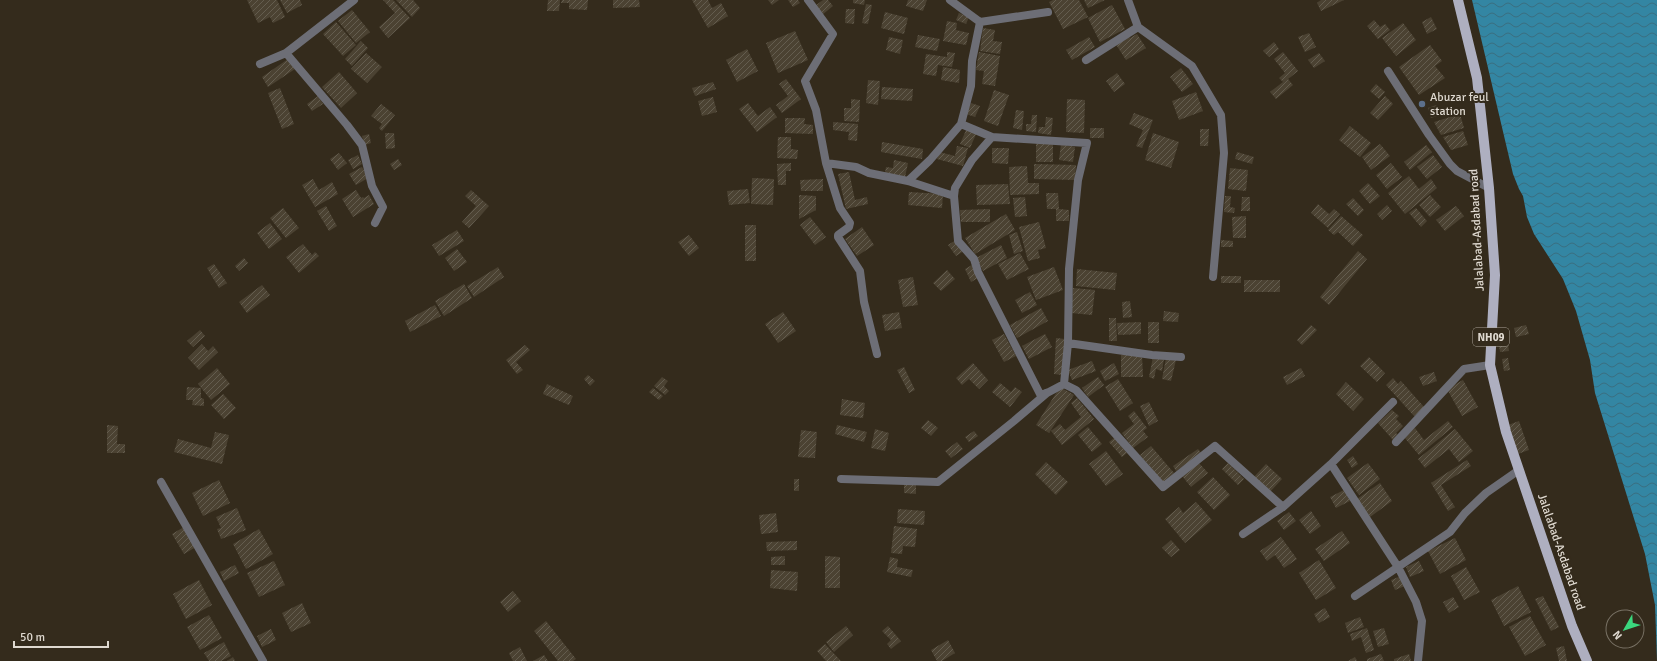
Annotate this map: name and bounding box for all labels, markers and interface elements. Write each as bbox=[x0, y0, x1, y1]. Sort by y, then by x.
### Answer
place label: Abuzar feul station bbox=[1430, 90, 1489, 119]
marker: Abuzar feul station bbox=[1417, 99, 1427, 109]
street label: Jalalabad-Asdabad road bbox=[1466, 168, 1488, 292]
road number: NH09 bbox=[1473, 328, 1509, 346]
street label: Jalalabad-Asdabad road bbox=[1534, 492, 1588, 612]
north arrow bbox=[1605, 609, 1645, 649]
scale bar bbox=[14, 623, 108, 649]
text: N bbox=[1610, 628, 1625, 642]
text: 50 m bbox=[20, 630, 45, 645]

